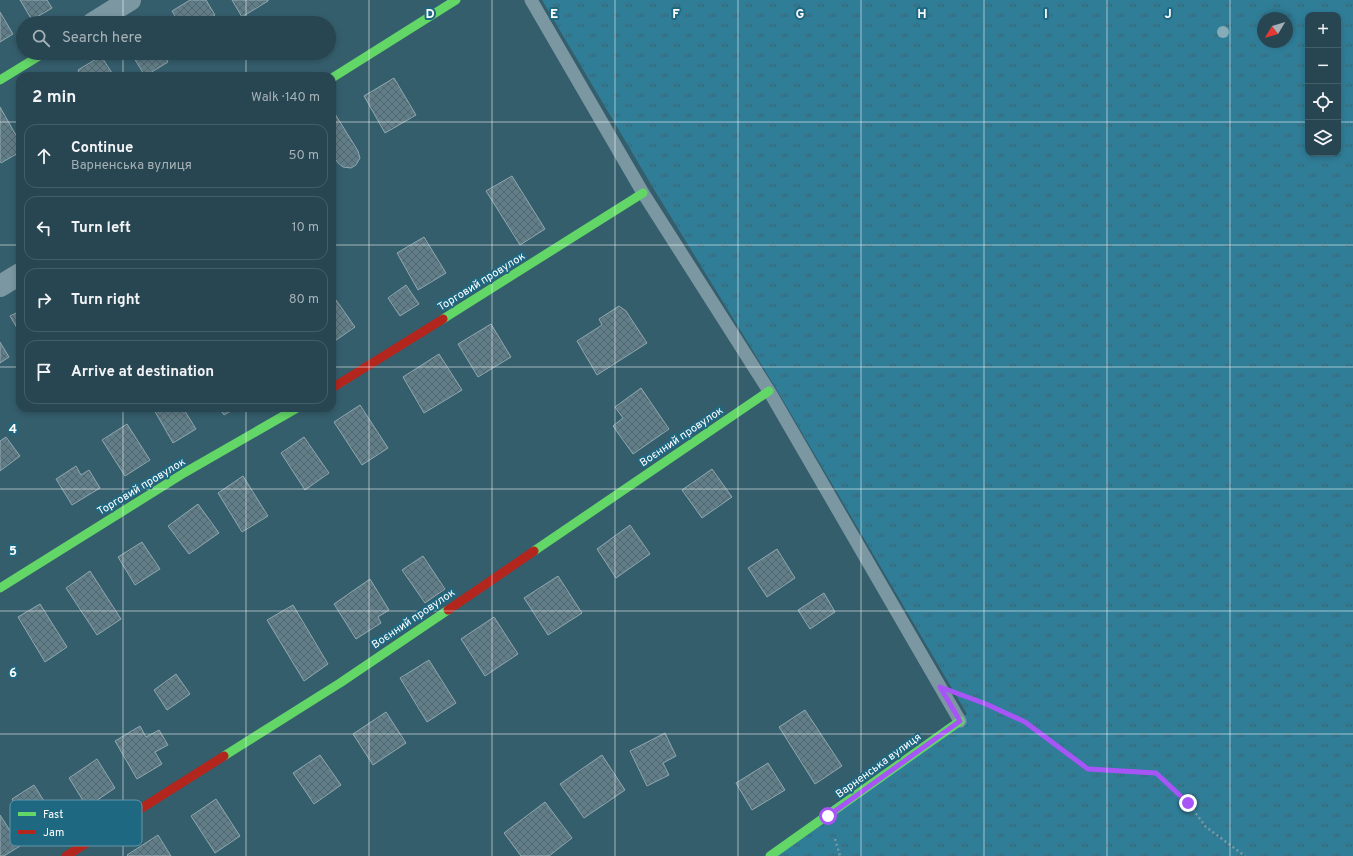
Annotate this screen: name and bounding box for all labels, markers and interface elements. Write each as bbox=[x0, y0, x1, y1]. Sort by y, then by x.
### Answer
text: D bbox=[425, 7, 435, 23]
text: E bbox=[550, 7, 558, 23]
text: F bbox=[672, 7, 680, 23]
text: G bbox=[796, 7, 805, 23]
text: H bbox=[917, 7, 927, 23]
text: I bbox=[1044, 7, 1048, 23]
text: J bbox=[1164, 7, 1172, 23]
north arrow bbox=[1257, 12, 1293, 48]
map controls bbox=[1305, 12, 1341, 156]
button: + bbox=[1305, 12, 1341, 48]
search box bbox=[16, 16, 336, 60]
icon: search bbox=[30, 27, 52, 49]
text: Search here bbox=[62, 29, 142, 48]
button: − bbox=[1305, 48, 1341, 84]
button: locate bbox=[1305, 84, 1341, 120]
text: 2 min bbox=[32, 87, 76, 109]
text: Walk · 140 m bbox=[251, 90, 320, 106]
button: layers bbox=[1305, 120, 1341, 156]
text: Continue bbox=[71, 139, 133, 158]
icon: ahead bbox=[33, 145, 55, 167]
text: 50 m bbox=[289, 148, 319, 164]
text: Варненська вулиця bbox=[71, 158, 192, 174]
icon: left bbox=[33, 217, 55, 239]
text: Turn left bbox=[71, 219, 131, 238]
text: 10 m bbox=[292, 220, 319, 236]
street label: Торговий провулок bbox=[435, 249, 528, 314]
icon: right bbox=[33, 289, 55, 311]
text: Turn right bbox=[71, 291, 140, 310]
text: 80 m bbox=[289, 292, 319, 308]
icon: arrive bbox=[33, 361, 55, 383]
text: Arrive at destination bbox=[71, 363, 214, 382]
street label: Воєнний провулок bbox=[637, 404, 726, 470]
text: 4 bbox=[9, 422, 17, 438]
street label: Торговий провулок bbox=[95, 455, 188, 519]
text: 5 bbox=[9, 544, 17, 560]
street label: Воєнний провулок bbox=[369, 586, 458, 652]
text: 6 bbox=[9, 666, 17, 682]
street label: Варненська вулиця bbox=[833, 730, 924, 802]
route end bbox=[1179, 794, 1197, 812]
legend bbox=[10, 800, 142, 846]
route start bbox=[819, 807, 837, 825]
text: Fast bbox=[43, 808, 63, 822]
text: Jam bbox=[43, 826, 64, 840]

